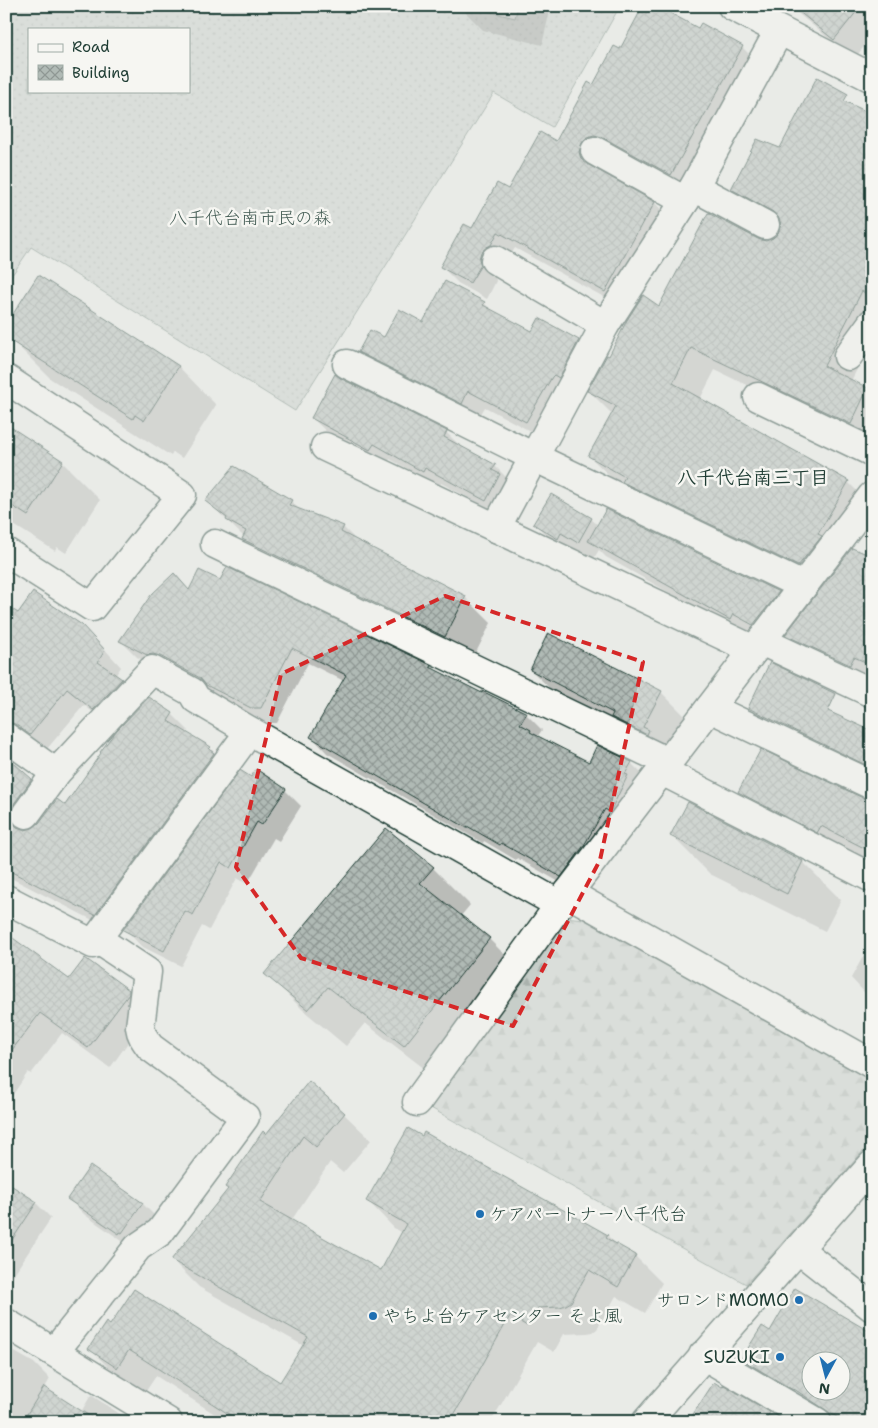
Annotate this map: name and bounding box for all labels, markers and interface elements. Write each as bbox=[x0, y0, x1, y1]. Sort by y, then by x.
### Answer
legend bbox=[28, 28, 190, 92]
text: Road bbox=[72, 37, 110, 57]
text: Building bbox=[72, 63, 129, 83]
park label: 八千代台南市民の森 bbox=[169, 206, 331, 230]
district label: 八千代台南三丁目 bbox=[677, 465, 829, 490]
place label: ケアパートナー八千代台 bbox=[490, 1202, 687, 1226]
marker: ケアパートナー八千代台 bbox=[474, 1208, 486, 1220]
place label: サロンドMOMO bbox=[657, 1288, 789, 1312]
marker: サロンドMOMO bbox=[793, 1294, 805, 1306]
place label: やちよ台ケアセンター そよ風 bbox=[383, 1304, 622, 1328]
marker: やちよ台ケアセンター そよ風 bbox=[367, 1310, 379, 1322]
place label: SUZUKI bbox=[703, 1345, 770, 1369]
north arrow bbox=[800, 1350, 850, 1400]
marker: SUZUKI bbox=[774, 1351, 786, 1363]
text: N bbox=[818, 1379, 831, 1399]

